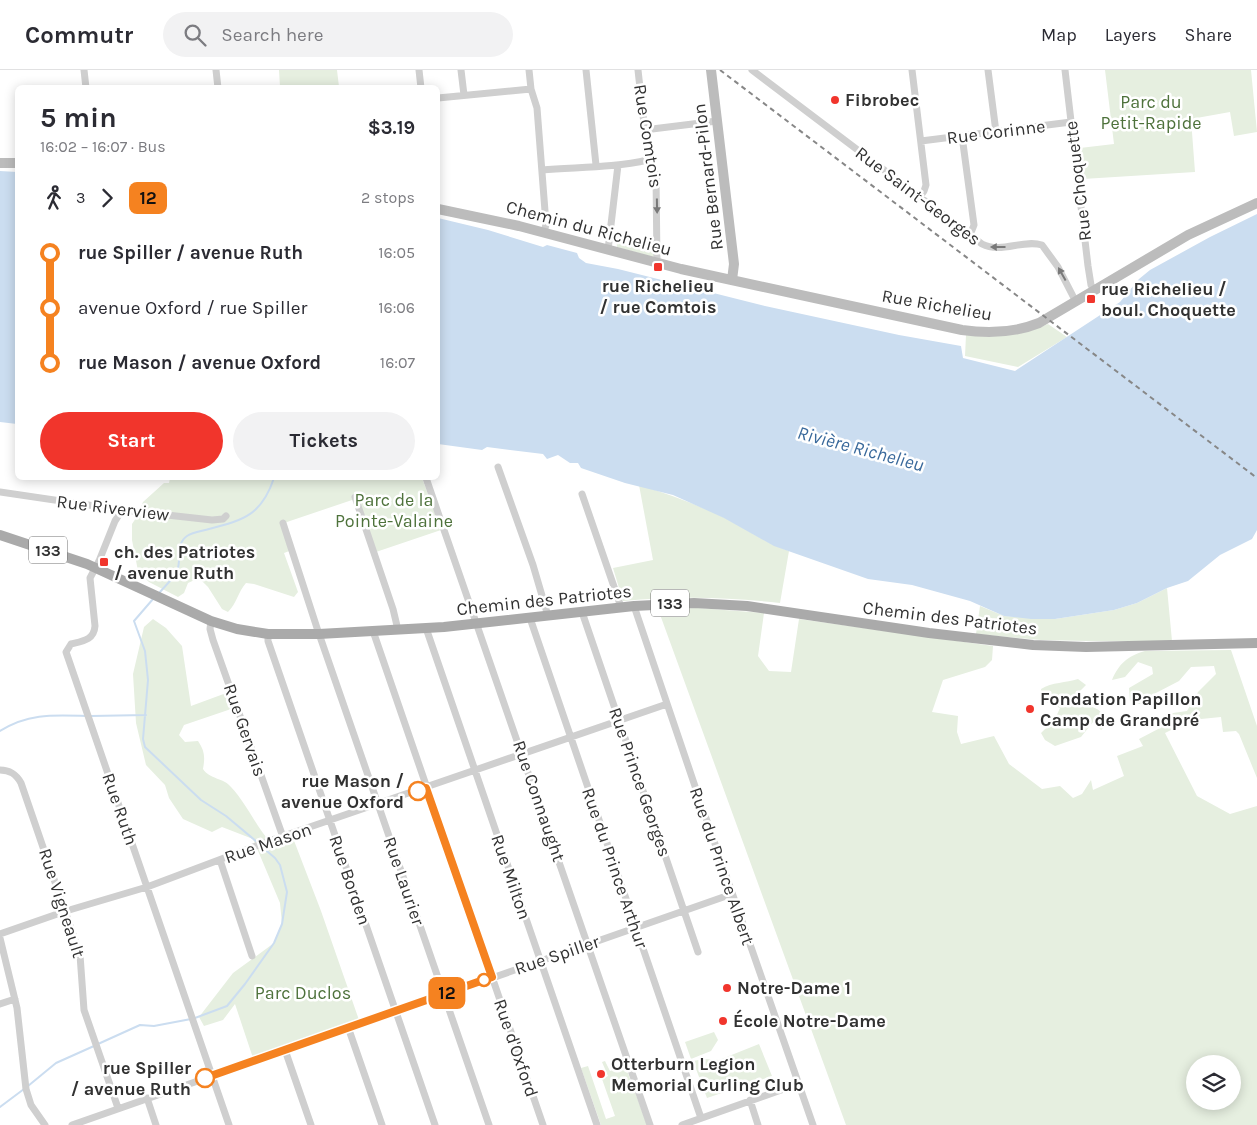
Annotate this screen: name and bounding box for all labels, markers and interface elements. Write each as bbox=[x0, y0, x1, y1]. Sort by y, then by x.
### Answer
search box bbox=[163, 12, 513, 57]
text: Commutr bbox=[25, 21, 133, 49]
icon: search bbox=[181, 21, 209, 49]
text: Search here bbox=[221, 24, 323, 46]
text: Map bbox=[1041, 24, 1077, 46]
text: Layers bbox=[1105, 24, 1157, 46]
text: Share bbox=[1185, 24, 1232, 46]
street label: Rue Comtois bbox=[629, 83, 667, 189]
place label: Fibrobec bbox=[845, 89, 919, 111]
park label: Parc du Petit-Rapide bbox=[1100, 91, 1202, 134]
marker: Fibrobec bbox=[829, 94, 841, 106]
text: 5 min bbox=[40, 101, 117, 134]
street label: Rue Bernard-Pilon bbox=[688, 102, 728, 252]
street label: Rue Corinne bbox=[945, 115, 1047, 149]
text: $3.19 bbox=[368, 117, 415, 139]
street label: Rue Choquette bbox=[1060, 120, 1096, 242]
text: 16:02 – 16:07 · Bus bbox=[40, 137, 166, 156]
street label: Rue Saint-Georges bbox=[851, 142, 985, 250]
icon: walk bbox=[40, 184, 68, 212]
icon: forward bbox=[93, 184, 121, 212]
text: 12 bbox=[139, 187, 157, 209]
text: 3 bbox=[76, 188, 85, 207]
text: 2 stops bbox=[361, 188, 415, 207]
street label: Chemin du Richelieu bbox=[504, 195, 674, 261]
one-way arrow bbox=[653, 199, 661, 215]
text: rue Spiller / avenue Ruth bbox=[78, 242, 303, 264]
text: 16:05 bbox=[378, 243, 415, 262]
one-way arrow bbox=[990, 243, 1006, 251]
marker: rue Richelieu / rue Comtois bbox=[652, 261, 664, 273]
one-way arrow bbox=[1057, 267, 1066, 280]
place label: rue Richelieu / rue Comtois bbox=[600, 275, 716, 318]
place label: rue Richelieu / boul. Choquette bbox=[1101, 278, 1236, 321]
street label: Rue Richelieu bbox=[880, 284, 994, 326]
marker: rue Richelieu / boul. Choquette bbox=[1085, 293, 1097, 305]
text: avenue Oxford / rue Spiller bbox=[78, 297, 307, 319]
text: 16:06 bbox=[378, 298, 415, 317]
text: rue Mason / avenue Oxford bbox=[78, 352, 321, 374]
text: 16:07 bbox=[380, 353, 415, 372]
button: Start bbox=[40, 412, 223, 470]
button: Tickets bbox=[233, 412, 415, 470]
water label: Rivière Richelieu bbox=[795, 422, 926, 476]
park label: Parc de la Pointe-Valaine bbox=[335, 489, 453, 532]
street label: Rue Riverview bbox=[55, 490, 171, 526]
road number: 133 bbox=[29, 536, 67, 564]
place label: ch. des Patriotes / avenue Ruth bbox=[114, 541, 255, 584]
marker: ch. des Patriotes / avenue Ruth bbox=[98, 556, 110, 568]
street label: Chemin des Patriotes bbox=[455, 580, 633, 620]
road number: 133 bbox=[651, 590, 689, 616]
street label: Chemin des Patriotes bbox=[861, 596, 1039, 640]
street label: Rue Gervais bbox=[219, 681, 271, 779]
place label: Fondation Papillon Camp de Grandpré bbox=[1040, 688, 1201, 731]
marker: Fondation Papillon Camp de Grandpré bbox=[1024, 703, 1036, 715]
street label: Rue Prince Georges bbox=[604, 704, 676, 860]
street label: Rue Connaught bbox=[508, 738, 570, 865]
street label: Rue Ruth bbox=[97, 770, 143, 848]
place label: rue Mason / avenue Oxford bbox=[281, 770, 404, 813]
marker: rue Mason / avenue Oxford bbox=[408, 781, 428, 801]
street label: Rue du Prince Albert bbox=[685, 784, 759, 948]
street label: Rue du Prince Arthur bbox=[577, 785, 653, 952]
street label: Rue Mason bbox=[222, 818, 314, 868]
street label: Rue Borden bbox=[324, 832, 376, 928]
street label: Rue Milton bbox=[486, 832, 536, 922]
street label: Rue Laurier bbox=[379, 834, 430, 929]
street label: Rue Vigneault bbox=[34, 845, 90, 961]
street label: Rue Spiller bbox=[512, 930, 603, 980]
unlabelled marker bbox=[477, 973, 491, 987]
line badge: 12 bbox=[424, 977, 470, 1009]
place label: Notre-Dame 1 bbox=[737, 977, 851, 999]
park label: Parc Duclos bbox=[255, 982, 351, 1004]
text: 12 bbox=[438, 982, 456, 1004]
marker: Notre-Dame 1 bbox=[721, 982, 733, 994]
street label: Rue d'Oxford bbox=[489, 996, 543, 1100]
place label: École Notre-Dame bbox=[733, 1009, 886, 1032]
marker: École Notre-Dame bbox=[717, 1015, 729, 1027]
place label: Otterburn Legion Memorial Curling Club bbox=[611, 1053, 804, 1096]
map controls bbox=[1186, 1055, 1241, 1110]
button: layers bbox=[1186, 1055, 1241, 1110]
place label: rue Spiller / avenue Ruth bbox=[71, 1057, 191, 1100]
marker: rue Spiller / avenue Ruth bbox=[195, 1068, 215, 1088]
marker: Otterburn Legion Memorial Curling Club bbox=[595, 1068, 607, 1080]

